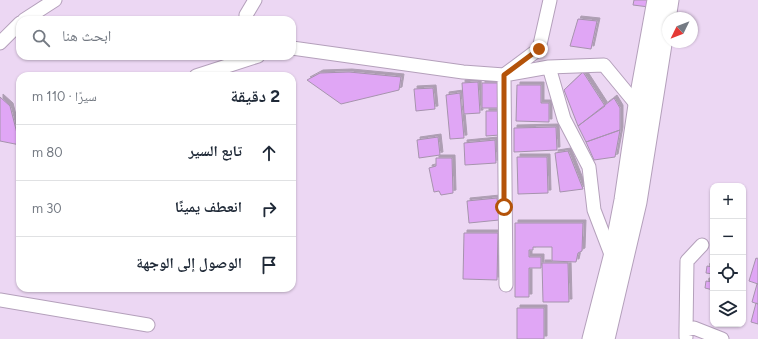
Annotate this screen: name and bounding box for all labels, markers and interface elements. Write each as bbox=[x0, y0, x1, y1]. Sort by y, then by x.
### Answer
north arrow bbox=[662, 12, 698, 48]
search box bbox=[16, 16, 296, 60]
icon: search bbox=[30, 27, 52, 49]
text: ابحث هنا bbox=[62, 27, 111, 45]
route end bbox=[530, 40, 548, 58]
text: 2 دقيقة bbox=[230, 86, 280, 106]
text: سيرًا · 110 m bbox=[32, 89, 97, 104]
text: تابع السير bbox=[188, 142, 242, 160]
icon: ahead bbox=[258, 142, 280, 164]
text: 80 m bbox=[32, 145, 63, 160]
map controls bbox=[710, 183, 746, 327]
button: + bbox=[710, 183, 746, 219]
text: انعطف يمينًا bbox=[175, 198, 242, 216]
icon: right bbox=[258, 198, 280, 220]
route start bbox=[495, 198, 513, 216]
text: 30 m bbox=[32, 201, 62, 216]
button: − bbox=[710, 219, 746, 255]
text: الوصول إلى الوجهة bbox=[136, 254, 242, 272]
icon: arrive bbox=[258, 254, 280, 276]
button: locate bbox=[710, 255, 746, 291]
button: layers bbox=[710, 291, 746, 327]

